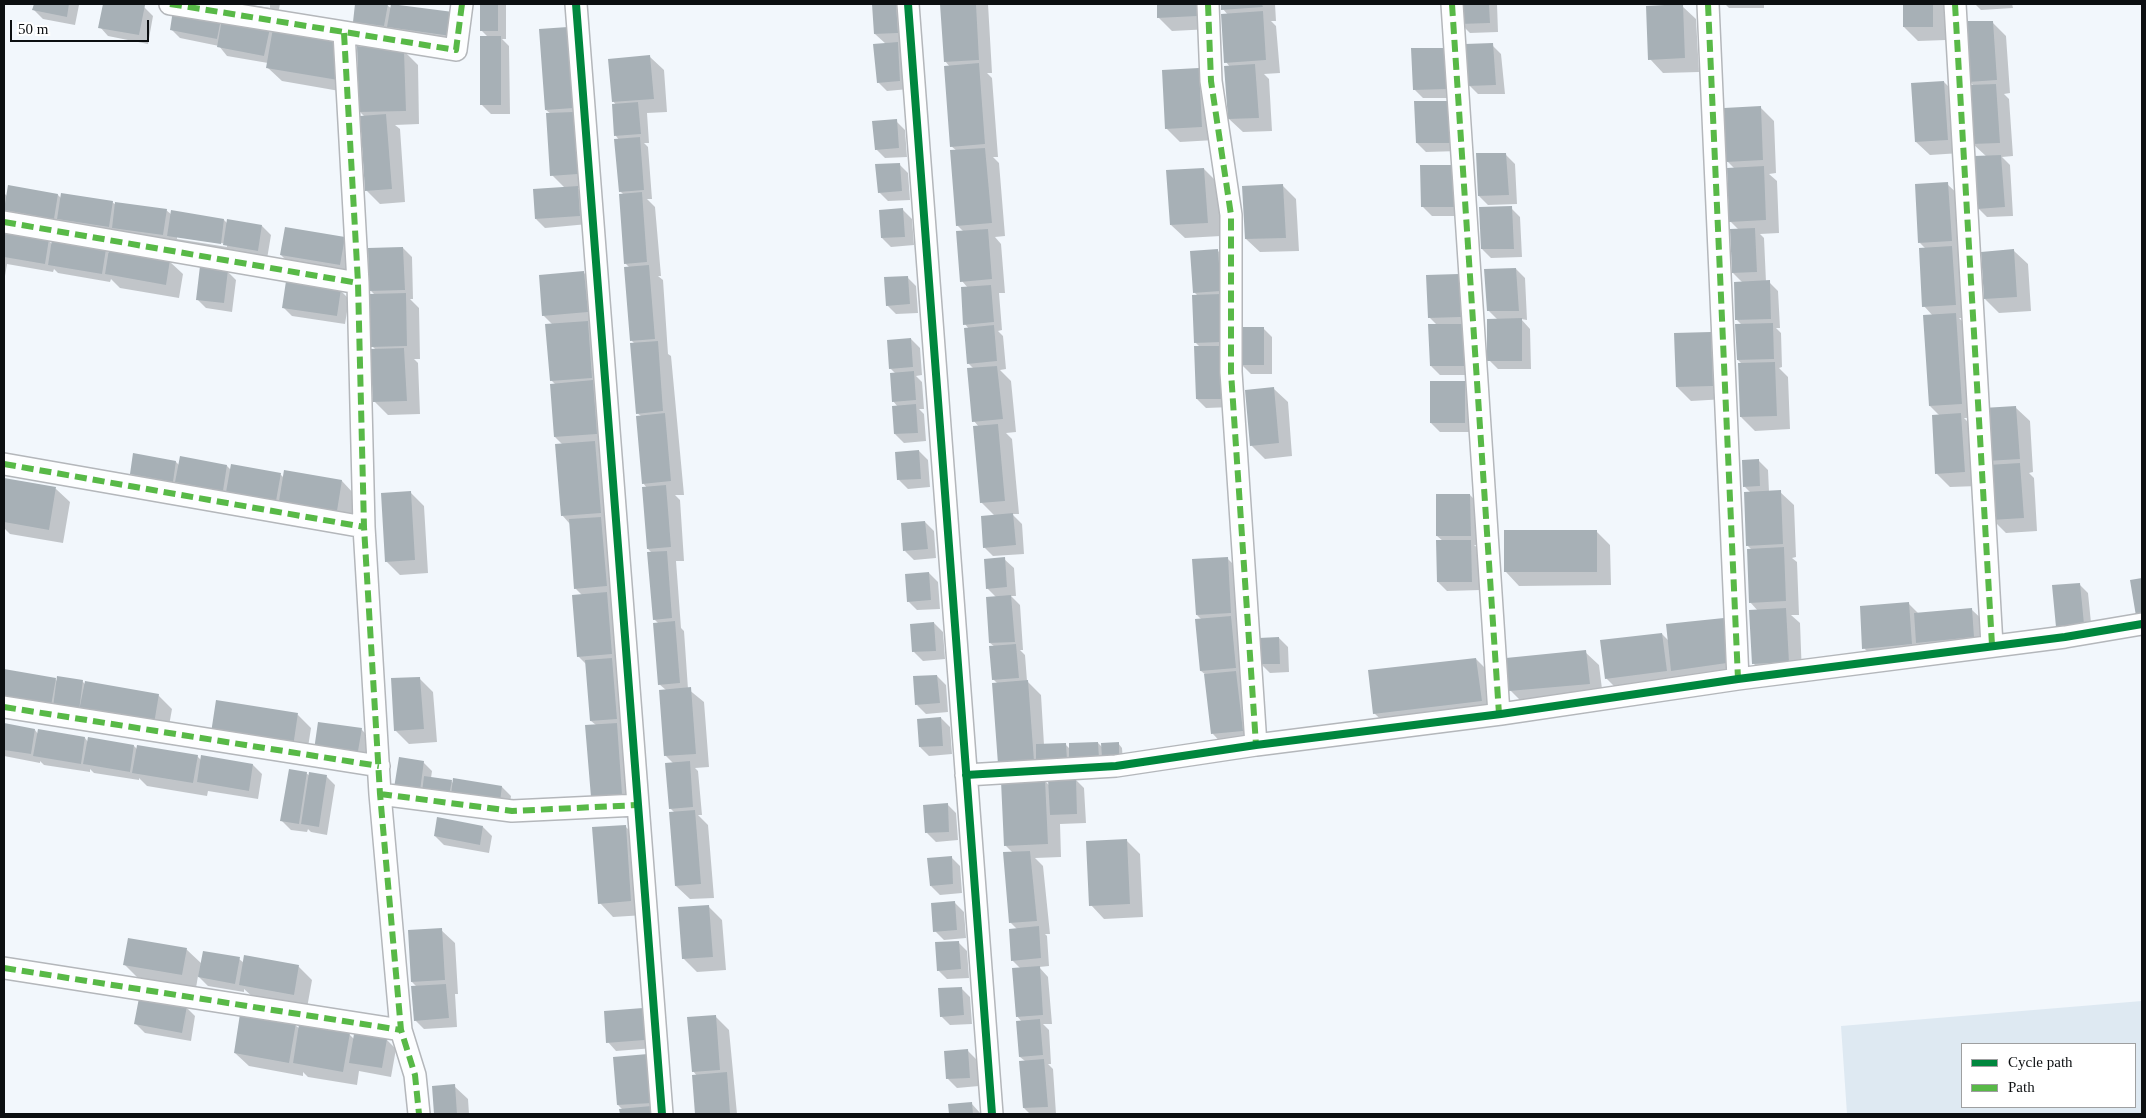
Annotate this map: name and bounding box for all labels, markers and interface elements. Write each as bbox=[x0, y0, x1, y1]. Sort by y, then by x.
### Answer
scale bar bbox=[12, 10, 151, 42]
text: 50 m bbox=[18, 21, 48, 37]
legend bbox=[1961, 1043, 2136, 1108]
text: Cycle path bbox=[2008, 1054, 2073, 1070]
text: Path bbox=[2008, 1079, 2035, 1095]

